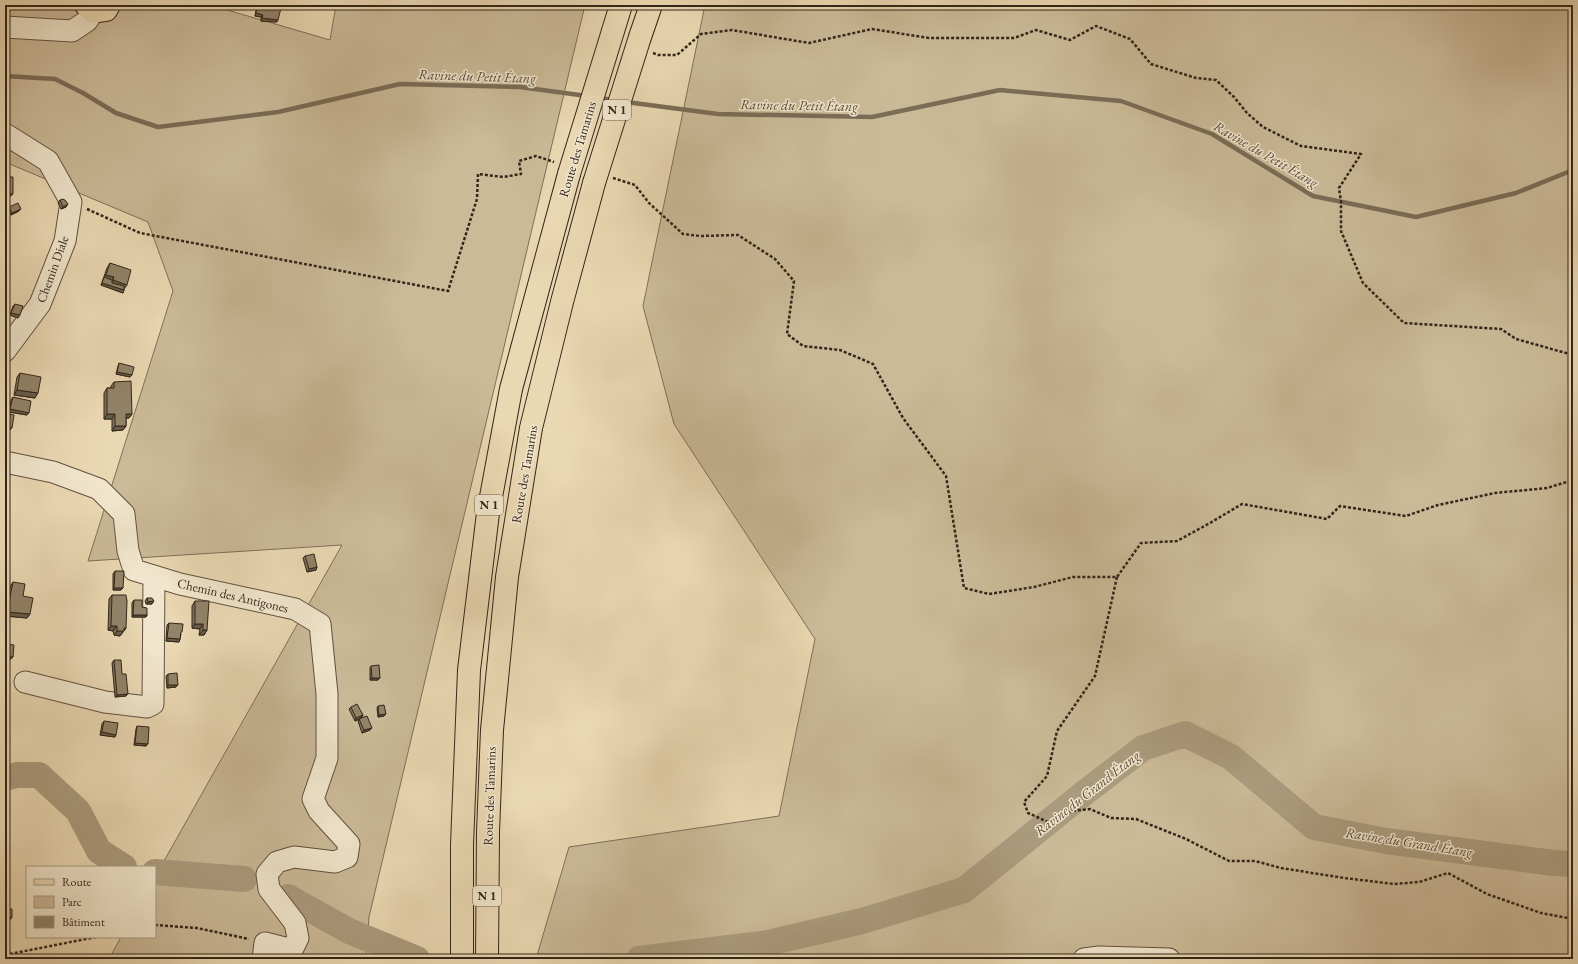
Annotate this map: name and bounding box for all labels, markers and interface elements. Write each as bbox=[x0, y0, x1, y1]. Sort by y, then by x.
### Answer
water label: Ravine du Petit Étang bbox=[418, 65, 537, 87]
water label: Ravine du Petit Étang bbox=[740, 95, 859, 115]
street label: Route des Tamarins bbox=[555, 99, 600, 199]
road number: N 1 bbox=[603, 100, 631, 120]
water label: Ravine du Petit Étang bbox=[1210, 117, 1323, 192]
street label: Chemin Diale bbox=[32, 233, 72, 305]
street label: Route des Tamarins bbox=[508, 424, 541, 524]
road number: N 1 bbox=[475, 495, 503, 515]
street label: Chemin des Antigones bbox=[176, 574, 290, 617]
street label: Route des Tamarins bbox=[479, 746, 500, 846]
water label: Ravine du Grand Étang bbox=[1031, 746, 1144, 840]
water label: Ravine du Grand Étang bbox=[1344, 823, 1475, 861]
legend bbox=[26, 866, 156, 938]
text: Route bbox=[62, 874, 92, 890]
road number: N 1 bbox=[473, 886, 501, 906]
text: Parc bbox=[62, 894, 82, 910]
text: Bâtiment bbox=[62, 914, 105, 930]

